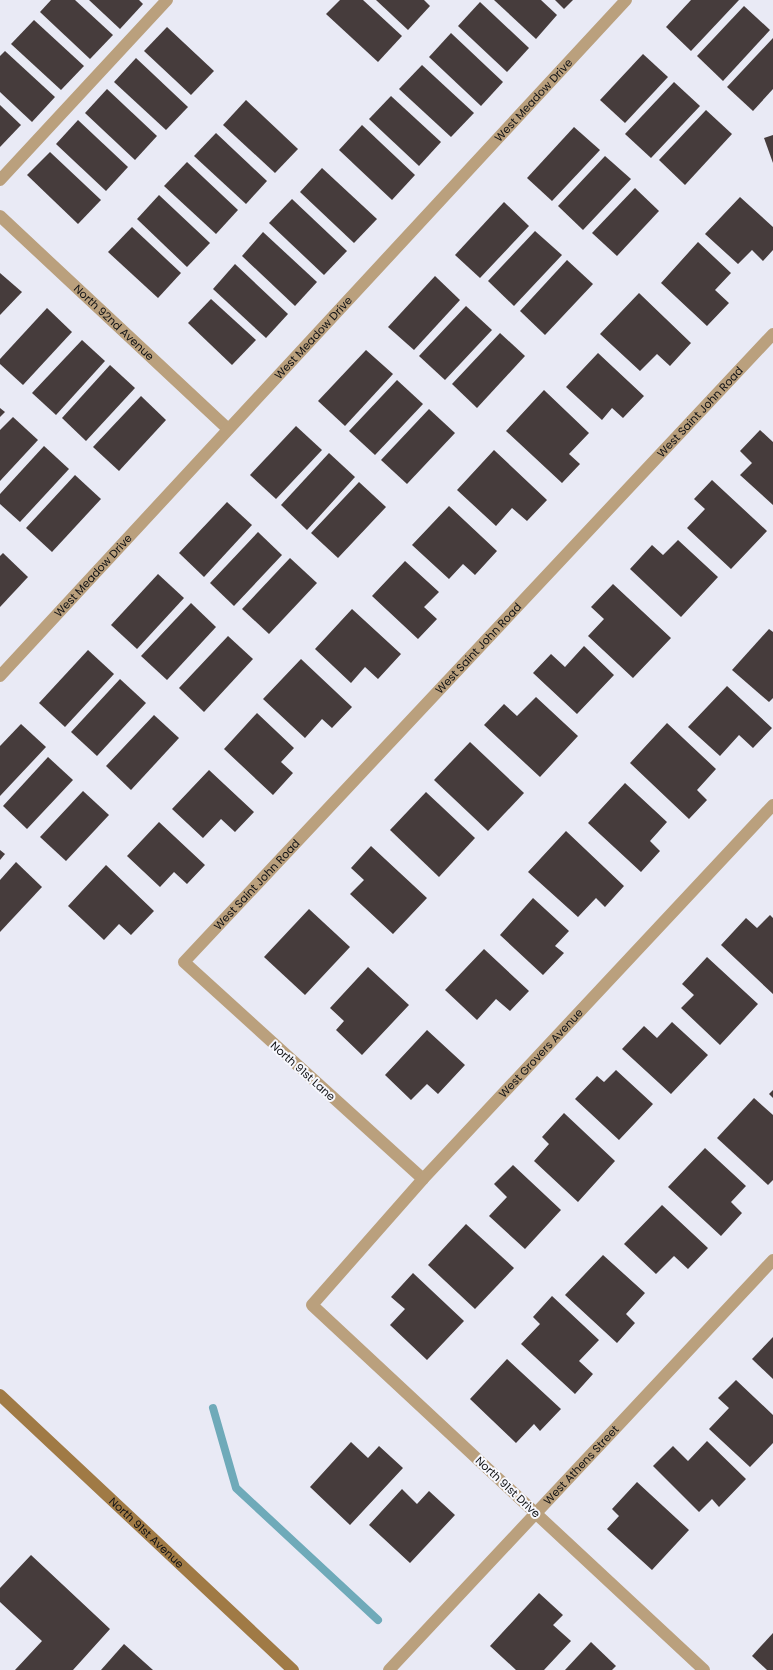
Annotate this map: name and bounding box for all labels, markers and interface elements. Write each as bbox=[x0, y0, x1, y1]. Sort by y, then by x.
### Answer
street label: West Meadow Drive bbox=[491, 55, 576, 145]
street label: North 92nd Avenue bbox=[70, 281, 158, 364]
street label: West Meadow Drive bbox=[271, 293, 356, 383]
street label: West Saint John Road bbox=[653, 363, 747, 461]
street label: West Meadow Drive bbox=[50, 530, 136, 621]
street label: West Saint John Road bbox=[432, 599, 525, 697]
street label: West Saint John Road bbox=[210, 836, 303, 934]
street label: West Grovers Avenue bbox=[495, 1005, 587, 1101]
street label: North 91st Lane bbox=[267, 1038, 339, 1105]
street label: West Athens Street bbox=[540, 1422, 622, 1508]
street label: North 91st Drive bbox=[472, 1453, 544, 1521]
street label: North 91st Avenue bbox=[106, 1493, 188, 1572]

